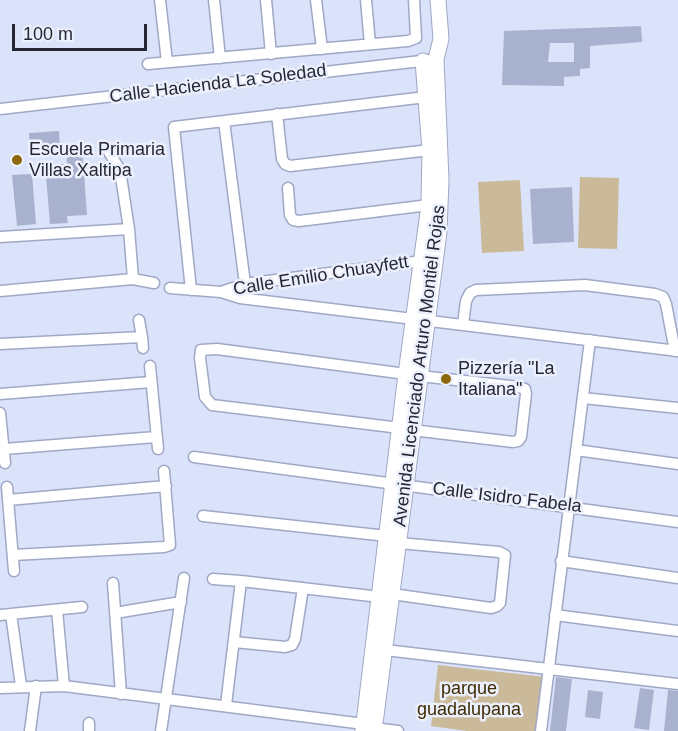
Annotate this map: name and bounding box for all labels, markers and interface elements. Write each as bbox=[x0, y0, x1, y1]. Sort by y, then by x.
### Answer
scale bar bbox=[15, 12, 150, 50]
text: 100 m bbox=[23, 24, 73, 44]
street label: Calle Hacienda La Soledad bbox=[108, 60, 328, 108]
place label: Escuela Primaria Villas Xaltipa bbox=[29, 139, 165, 182]
marker: Escuela Primaria Villas Xaltipa bbox=[10, 153, 24, 167]
street label: Avenida Licenciado Arturo Montiel Rojas bbox=[390, 204, 450, 528]
street label: Calle Emilio Chuayfett bbox=[232, 251, 410, 301]
place label: Pizzería "La Italiana" bbox=[458, 358, 554, 400]
marker: Pizzería "La Italiana" bbox=[439, 372, 453, 386]
street label: Calle Isidro Fabela bbox=[431, 478, 583, 518]
park label: parque guadalupana bbox=[417, 678, 521, 720]

